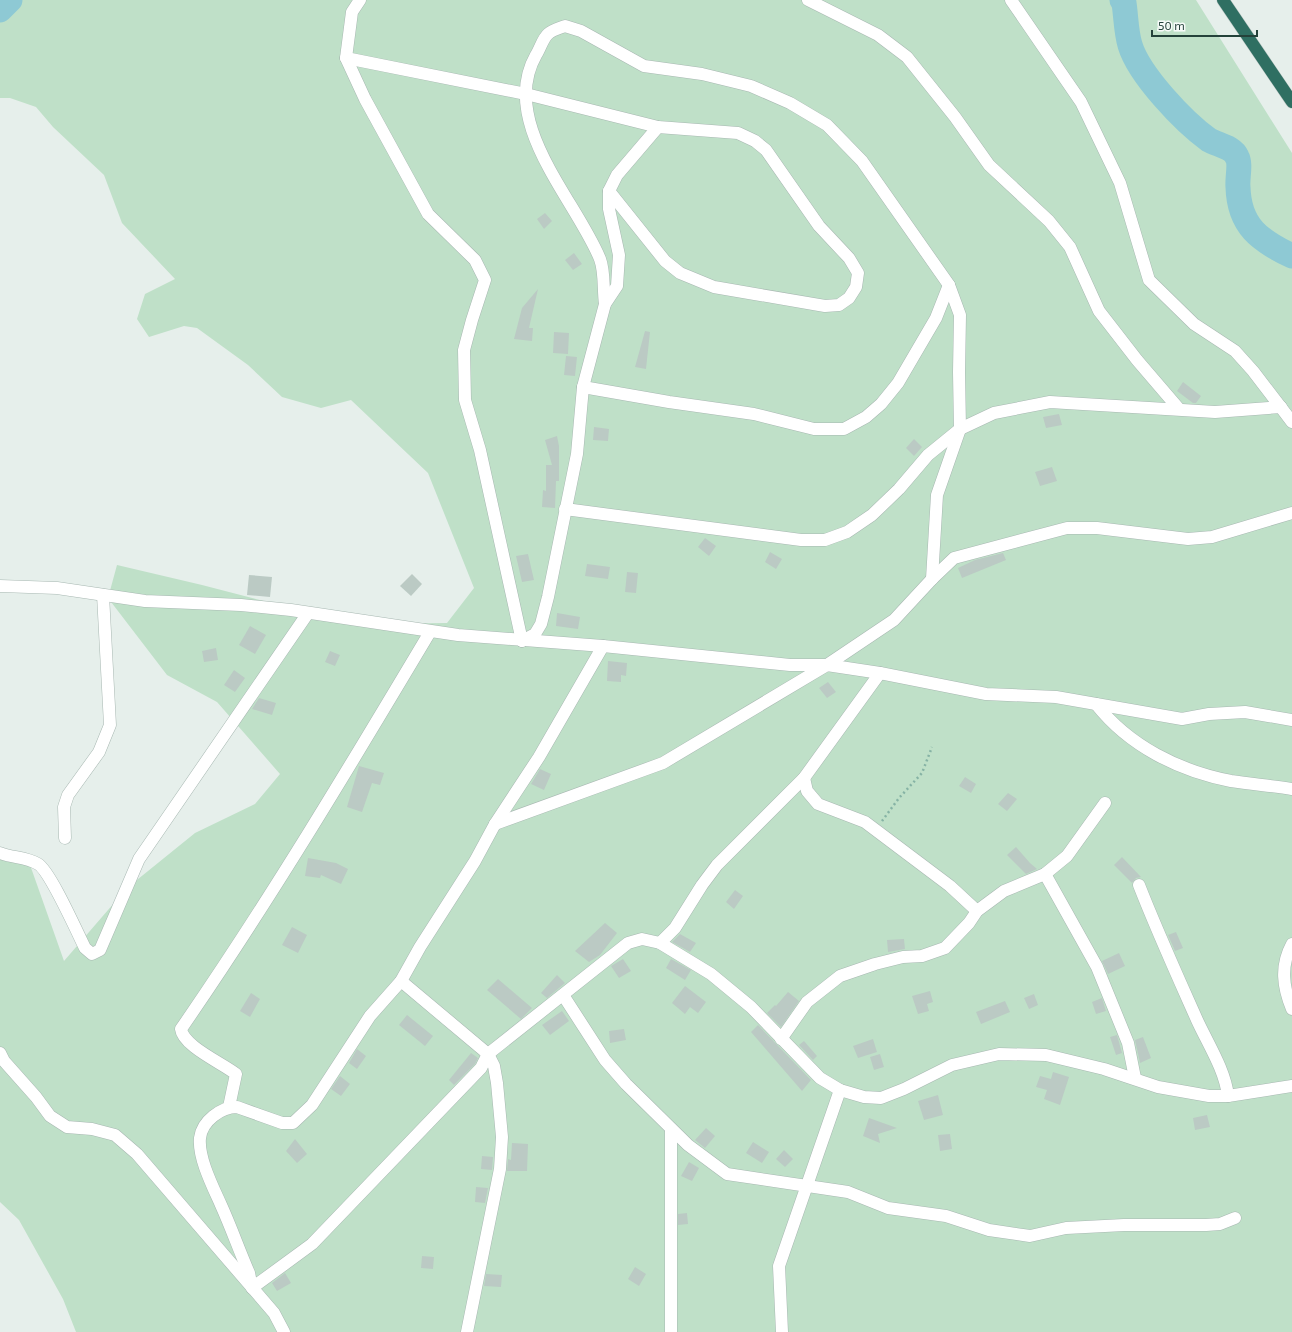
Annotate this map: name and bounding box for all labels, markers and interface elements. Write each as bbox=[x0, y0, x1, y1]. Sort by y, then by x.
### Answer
scale bar bbox=[1152, 12, 1257, 38]
text: 50 m bbox=[1158, 18, 1185, 32]

